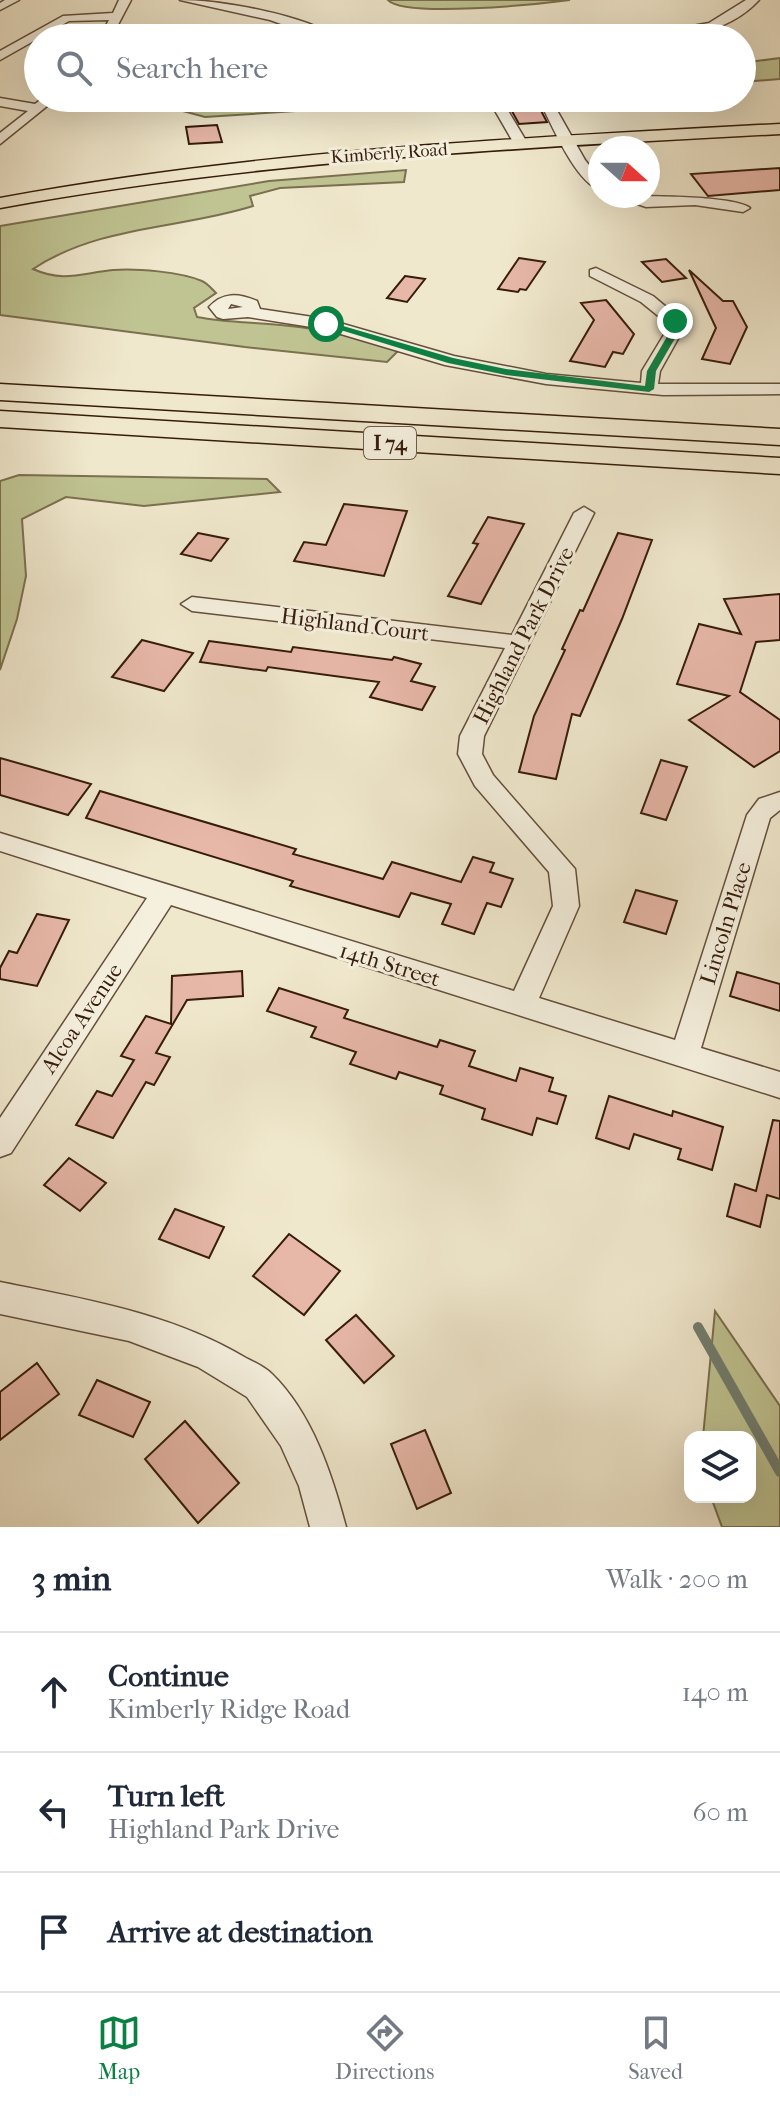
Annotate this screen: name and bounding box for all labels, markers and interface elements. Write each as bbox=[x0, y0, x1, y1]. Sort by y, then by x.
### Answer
search box bbox=[24, 24, 756, 112]
icon: search bbox=[52, 46, 96, 90]
text: Search here bbox=[116, 51, 268, 86]
north arrow bbox=[588, 136, 660, 208]
street label: Kimberly Road bbox=[330, 139, 448, 168]
route end bbox=[657, 303, 693, 339]
route start bbox=[308, 306, 344, 342]
road number: I 74 bbox=[364, 427, 416, 459]
street label: Highland Park Drive bbox=[468, 542, 580, 729]
street label: Highland Court bbox=[279, 603, 431, 647]
street label: Lincoln Place bbox=[695, 859, 757, 988]
street label: 14th Street bbox=[336, 937, 443, 993]
street label: Alcoa Avenue bbox=[35, 959, 128, 1079]
map controls bbox=[684, 1431, 756, 1503]
button: layers bbox=[684, 1431, 756, 1503]
text: 3 min bbox=[32, 1559, 111, 1599]
text: Walk · 200 m bbox=[606, 1564, 748, 1595]
text: Continue bbox=[108, 1659, 229, 1694]
icon: ahead bbox=[32, 1670, 76, 1714]
text: 140 m bbox=[682, 1677, 748, 1708]
text: Kimberly Ridge Road bbox=[108, 1694, 350, 1725]
text: Turn left bbox=[108, 1779, 225, 1814]
icon: left bbox=[32, 1790, 76, 1834]
text: 60 m bbox=[692, 1797, 748, 1828]
text: Highland Park Drive bbox=[108, 1814, 339, 1845]
icon: arrive bbox=[32, 1910, 76, 1954]
text: Arrive at destination bbox=[108, 1915, 373, 1950]
tab: Map bbox=[97, 2011, 141, 2085]
tab: Directions bbox=[335, 2011, 434, 2085]
tab: Saved bbox=[628, 2011, 683, 2085]

